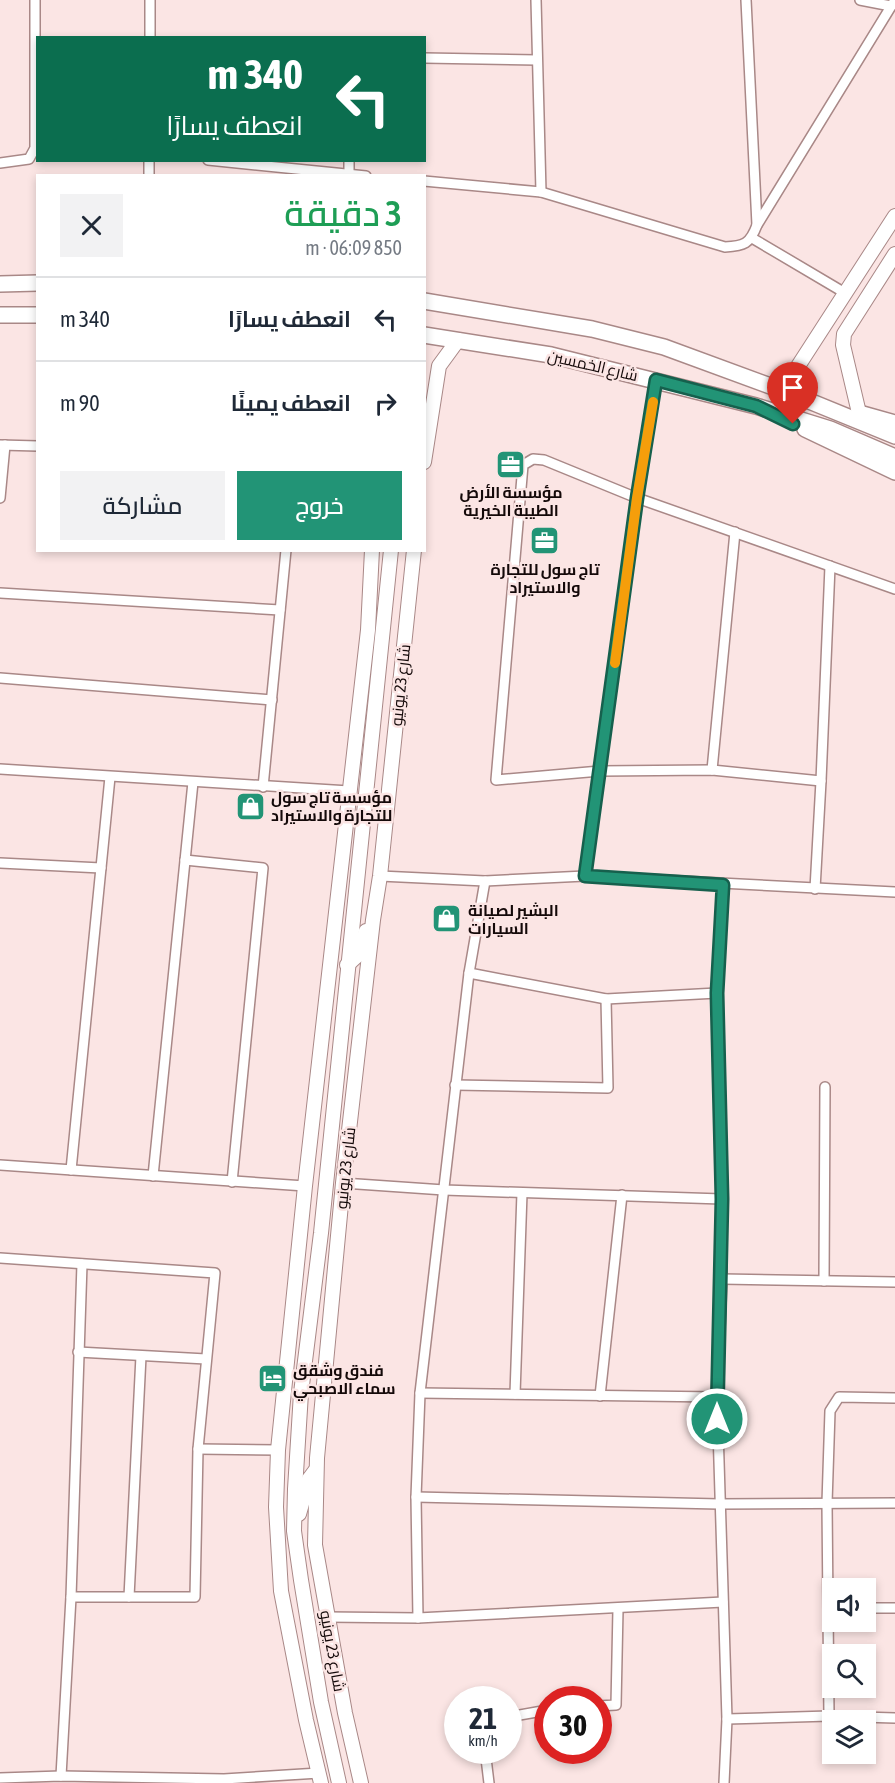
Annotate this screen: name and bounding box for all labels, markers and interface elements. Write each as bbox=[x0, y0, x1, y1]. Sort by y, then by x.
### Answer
text: 340 m bbox=[208, 50, 303, 98]
icon: left bbox=[324, 60, 402, 138]
text: انعطف يسارًا bbox=[166, 110, 303, 141]
text: 3 دقيقة bbox=[284, 192, 402, 234]
button: close bbox=[60, 194, 123, 257]
text: 850 m · 06:09 bbox=[305, 236, 402, 259]
icon: left bbox=[369, 303, 402, 336]
text: 340 m bbox=[60, 306, 110, 332]
text: انعطف يسارًا bbox=[228, 306, 351, 332]
street label: شارع الخمسين bbox=[545, 346, 640, 387]
pin bbox=[767, 362, 818, 424]
icon: arrive bbox=[776, 371, 809, 404]
icon: right bbox=[369, 387, 402, 420]
text: 90 m bbox=[60, 390, 100, 416]
text: انعطف يمينًا bbox=[231, 390, 351, 416]
office icon: مؤسسة الأرض الطيبة الخيرية bbox=[495, 448, 527, 480]
button: مشاركة bbox=[60, 471, 225, 540]
button: خروج bbox=[237, 471, 402, 540]
place label: مؤسسة الأرض الطيبة الخيرية bbox=[460, 483, 562, 520]
office icon: تاج سول للتجارة والاستيراد bbox=[529, 525, 561, 557]
place label: تاج سول للتجارة والاستيراد bbox=[491, 560, 601, 597]
street label: شارع 23 يونيو bbox=[387, 643, 416, 727]
place label: مؤسسة تاج سول للتجارة والاستيراد bbox=[271, 788, 392, 825]
shop icon: مؤسسة تاج سول للتجارة والاستيراد bbox=[234, 790, 266, 822]
place label: البشير لصيانة السيارات bbox=[468, 901, 559, 938]
shop icon: البشير لصيانة السيارات bbox=[431, 903, 463, 935]
street label: شارع 23 يونيو bbox=[332, 1126, 361, 1210]
place label: فندق وشقق سماء الاصبحي bbox=[293, 1361, 396, 1401]
hotel icon: فندق وشقق سماء الاصبحي bbox=[256, 1363, 288, 1395]
position arrow bbox=[685, 1387, 749, 1451]
map controls bbox=[822, 1578, 876, 1764]
button: sound bbox=[822, 1578, 876, 1632]
street label: شارع 23 يونيو bbox=[314, 1609, 349, 1694]
button: search bbox=[822, 1644, 876, 1698]
speed limit sign: 30 bbox=[534, 1686, 612, 1764]
text: 21 bbox=[469, 1701, 497, 1735]
button: layers bbox=[822, 1710, 876, 1764]
text: km/h bbox=[468, 1732, 498, 1749]

